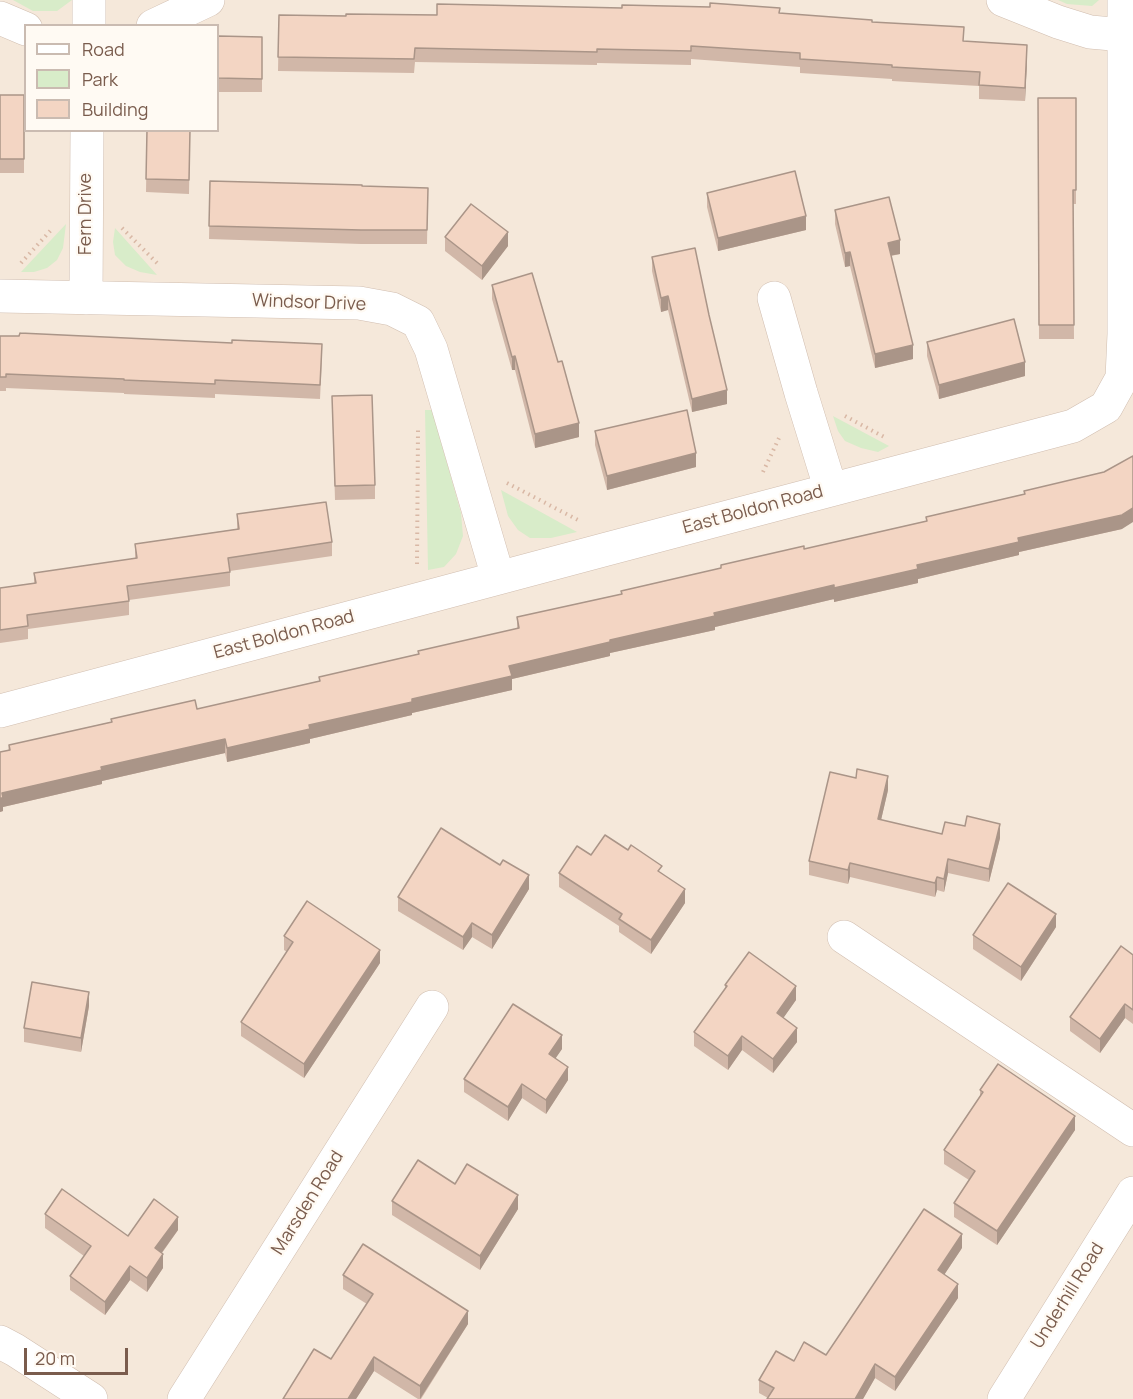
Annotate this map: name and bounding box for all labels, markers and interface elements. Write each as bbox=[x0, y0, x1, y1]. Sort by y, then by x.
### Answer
legend bbox=[24, 24, 219, 132]
text: Road bbox=[82, 37, 125, 61]
text: Park bbox=[82, 67, 118, 91]
text: Building bbox=[82, 97, 148, 121]
street label: Fern Drive bbox=[75, 173, 97, 255]
street label: Windsor Drive bbox=[252, 290, 366, 316]
street label: East Boldon Road bbox=[680, 481, 826, 539]
street label: East Boldon Road bbox=[211, 606, 357, 664]
street label: Marsden Road bbox=[267, 1147, 349, 1259]
street label: Underhill Road bbox=[1027, 1239, 1109, 1353]
scale bar bbox=[27, 1336, 130, 1374]
text: 20 m bbox=[35, 1346, 75, 1370]

